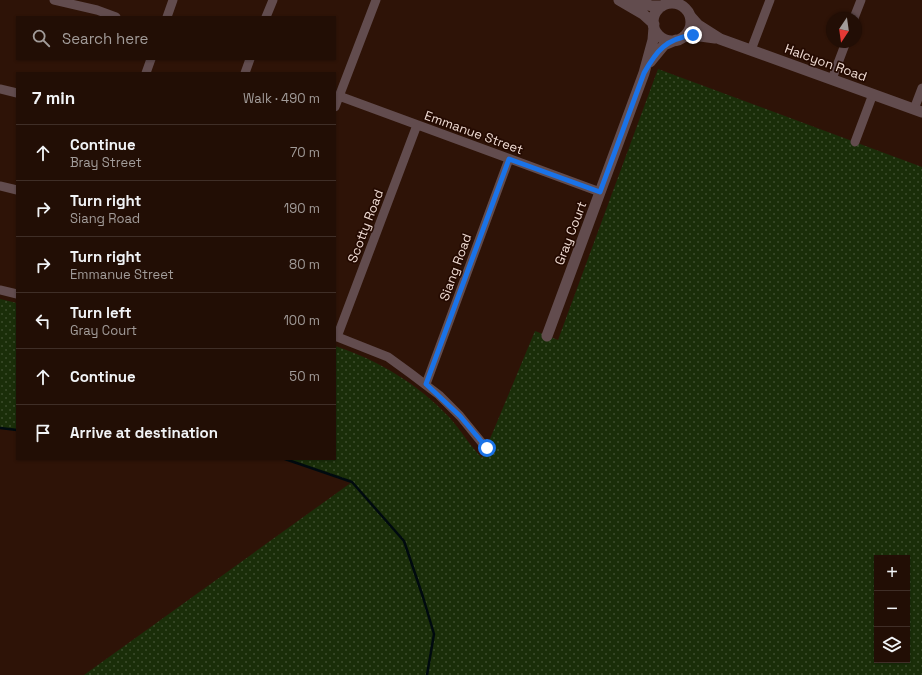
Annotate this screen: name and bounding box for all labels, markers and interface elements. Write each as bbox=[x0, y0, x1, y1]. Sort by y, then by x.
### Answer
north arrow bbox=[826, 12, 862, 48]
search box bbox=[16, 16, 336, 60]
route end bbox=[684, 26, 702, 44]
icon: search bbox=[30, 27, 52, 49]
text: Search here bbox=[62, 29, 148, 48]
street label: Halcyon Road bbox=[782, 40, 869, 85]
text: 7 min bbox=[32, 87, 75, 109]
text: Walk · 490 m bbox=[243, 90, 320, 107]
street label: Emmanue Street bbox=[422, 107, 525, 158]
text: Continue bbox=[70, 135, 136, 154]
icon: ahead bbox=[32, 142, 54, 164]
text: 70 m bbox=[290, 144, 320, 161]
text: Bray Street bbox=[70, 154, 142, 171]
street label: Scotty Road bbox=[344, 187, 387, 265]
text: Turn right bbox=[70, 191, 141, 210]
icon: right bbox=[32, 198, 54, 220]
street label: Gray Court bbox=[551, 199, 590, 268]
text: 190 m bbox=[284, 200, 320, 217]
text: Siang Road bbox=[70, 210, 140, 227]
street label: Siang Road bbox=[435, 231, 475, 303]
text: Turn right bbox=[70, 247, 141, 266]
icon: right bbox=[32, 254, 54, 276]
text: 80 m bbox=[289, 256, 320, 273]
text: Emmanue Street bbox=[70, 266, 174, 283]
text: Turn left bbox=[70, 303, 132, 322]
icon: left bbox=[32, 310, 54, 332]
text: 100 m bbox=[283, 312, 320, 329]
text: Gray Court bbox=[70, 322, 137, 339]
icon: ahead bbox=[32, 366, 54, 388]
text: Continue bbox=[70, 367, 136, 386]
text: 50 m bbox=[289, 368, 320, 385]
icon: arrive bbox=[32, 422, 54, 444]
text: Arrive at destination bbox=[70, 423, 218, 442]
route start bbox=[478, 439, 496, 457]
map controls bbox=[874, 555, 910, 663]
button: + bbox=[874, 555, 910, 591]
button: − bbox=[874, 591, 910, 627]
button: layers bbox=[874, 627, 910, 663]

